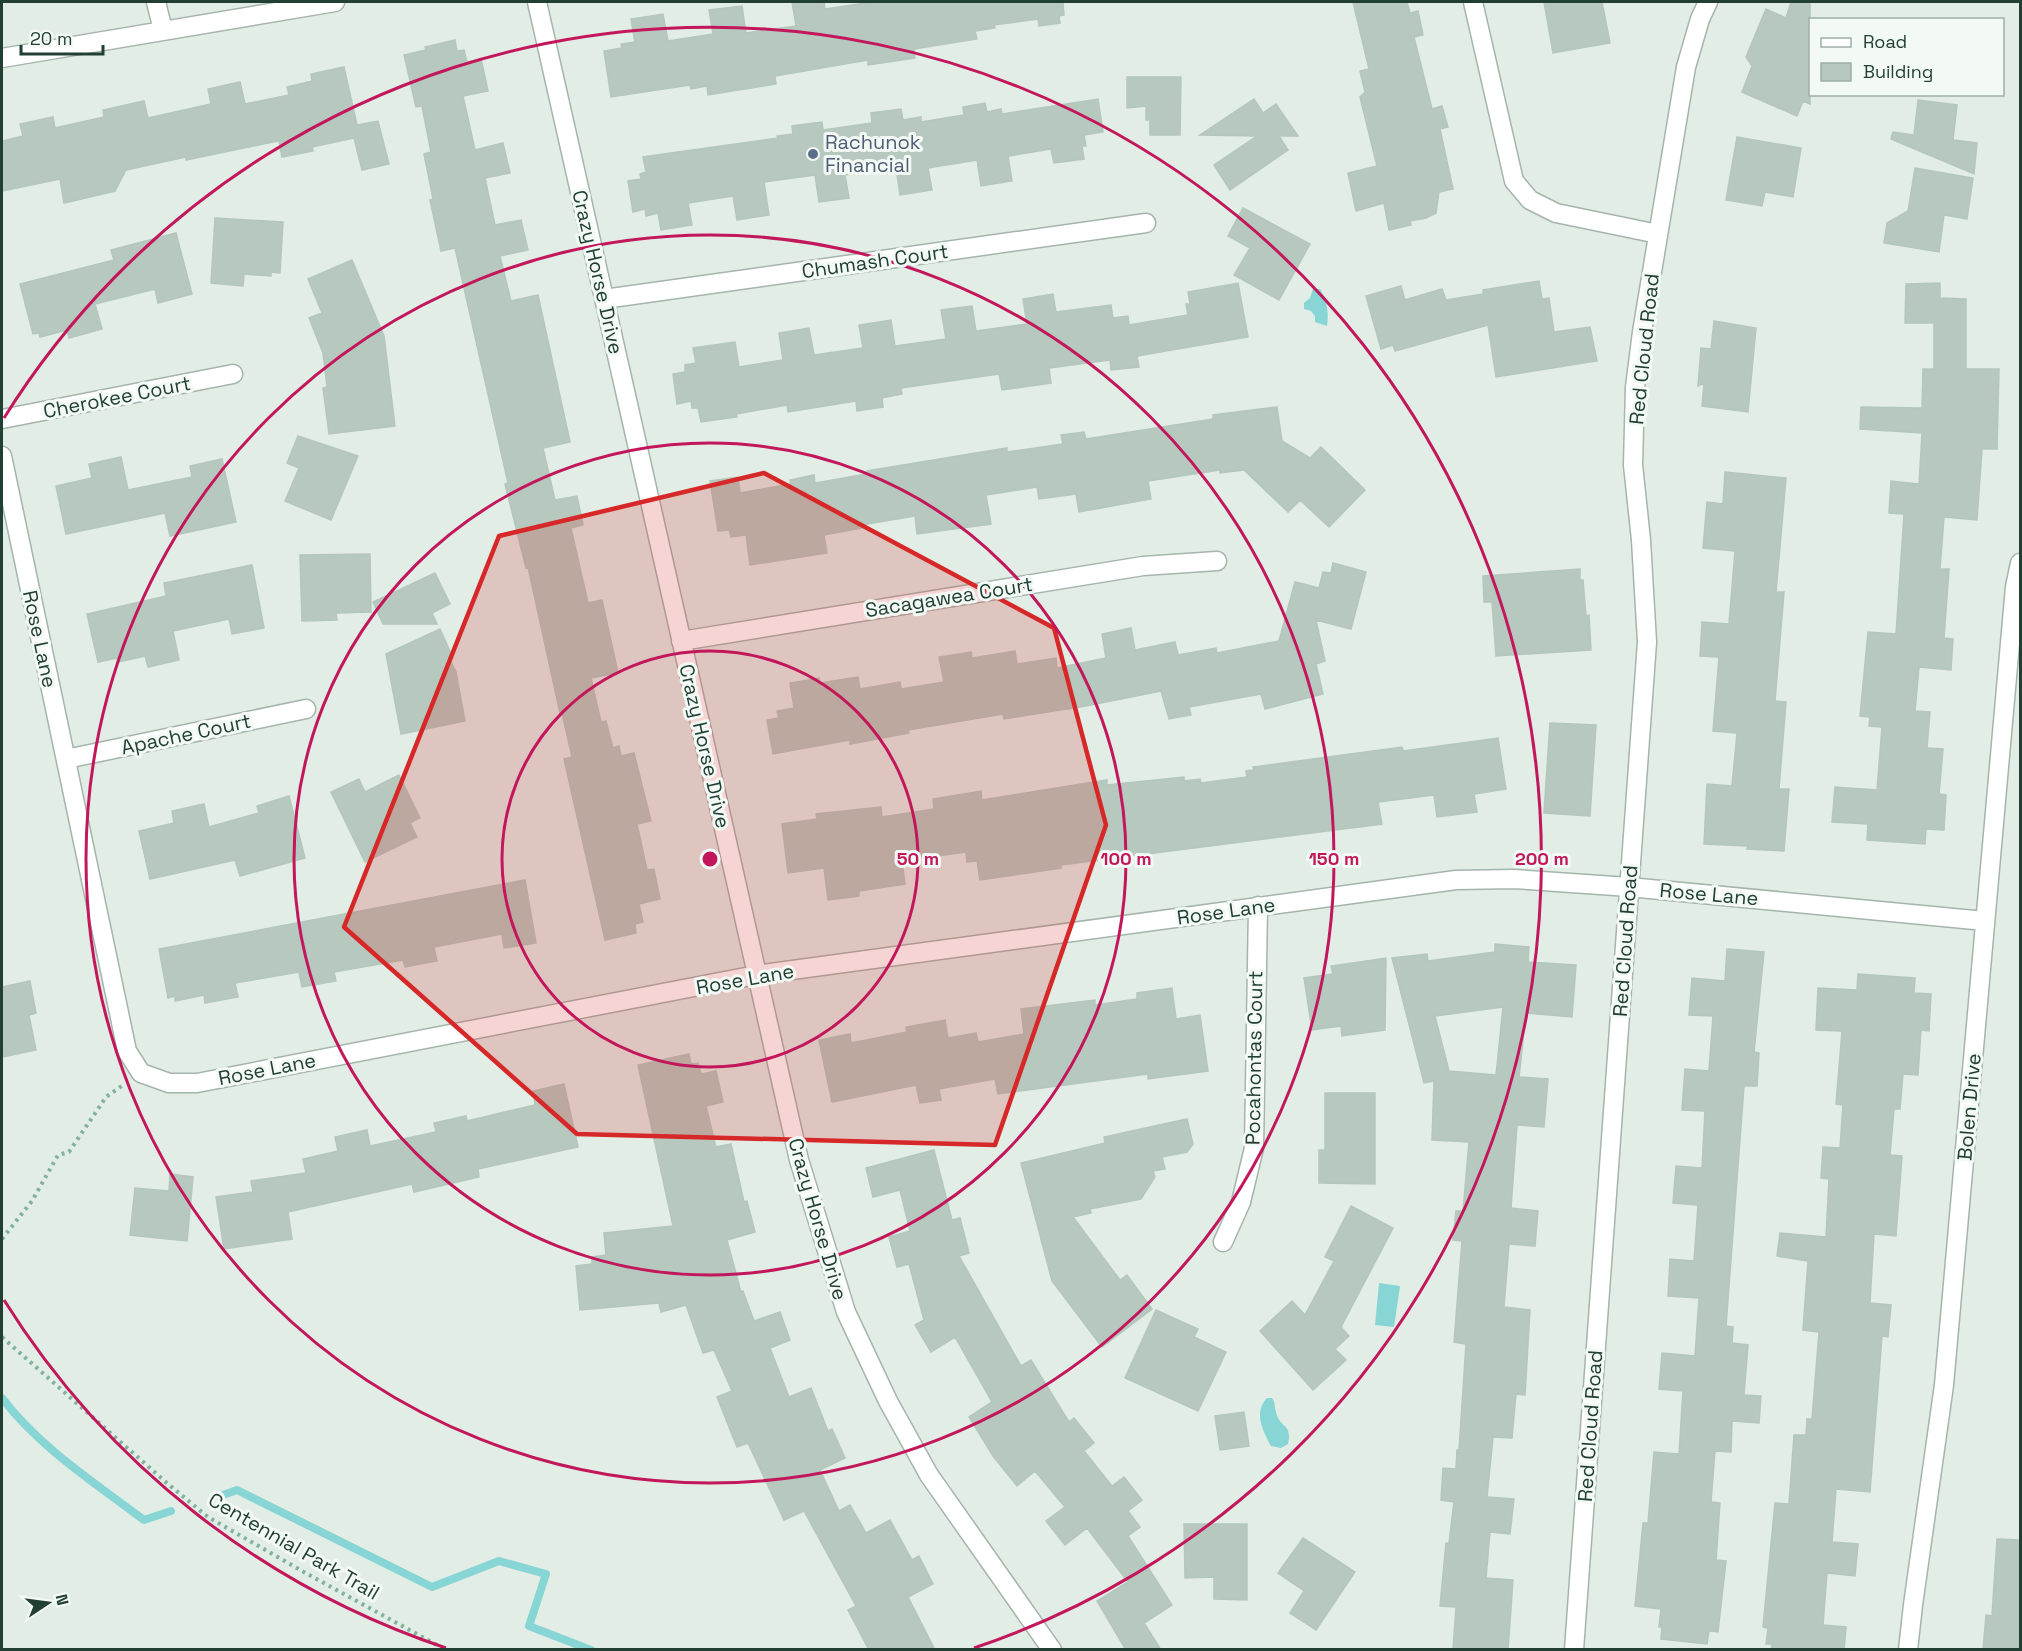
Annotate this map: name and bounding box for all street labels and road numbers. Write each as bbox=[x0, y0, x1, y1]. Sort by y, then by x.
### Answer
street label: Crazy Horse Drive bbox=[566, 187, 630, 357]
street label: Chumash Court bbox=[800, 238, 950, 284]
street label: Red Cloud Road bbox=[1623, 272, 1665, 426]
street label: Cherokee Court bbox=[41, 370, 193, 424]
street label: Sacagawea Court bbox=[863, 571, 1035, 623]
street label: Rose Lane bbox=[17, 588, 63, 690]
street label: Crazy Horse Drive bbox=[673, 661, 737, 831]
street label: Apache Court bbox=[119, 708, 253, 760]
street label: Red Cloud Road bbox=[1607, 864, 1643, 1018]
street label: Rose Lane bbox=[1659, 877, 1759, 911]
street label: Rose Lane bbox=[1175, 891, 1277, 931]
street label: Rose Lane bbox=[694, 958, 796, 1000]
street label: Pocahontas Court bbox=[1239, 971, 1269, 1145]
street label: Rose Lane bbox=[216, 1047, 318, 1091]
street label: Bolen Drive bbox=[1951, 1052, 1987, 1162]
street label: Crazy Horse Drive bbox=[782, 1135, 854, 1303]
street label: Red Cloud Road bbox=[1572, 1349, 1608, 1503]
street label: Centennial Park Trail bbox=[204, 1486, 384, 1606]

